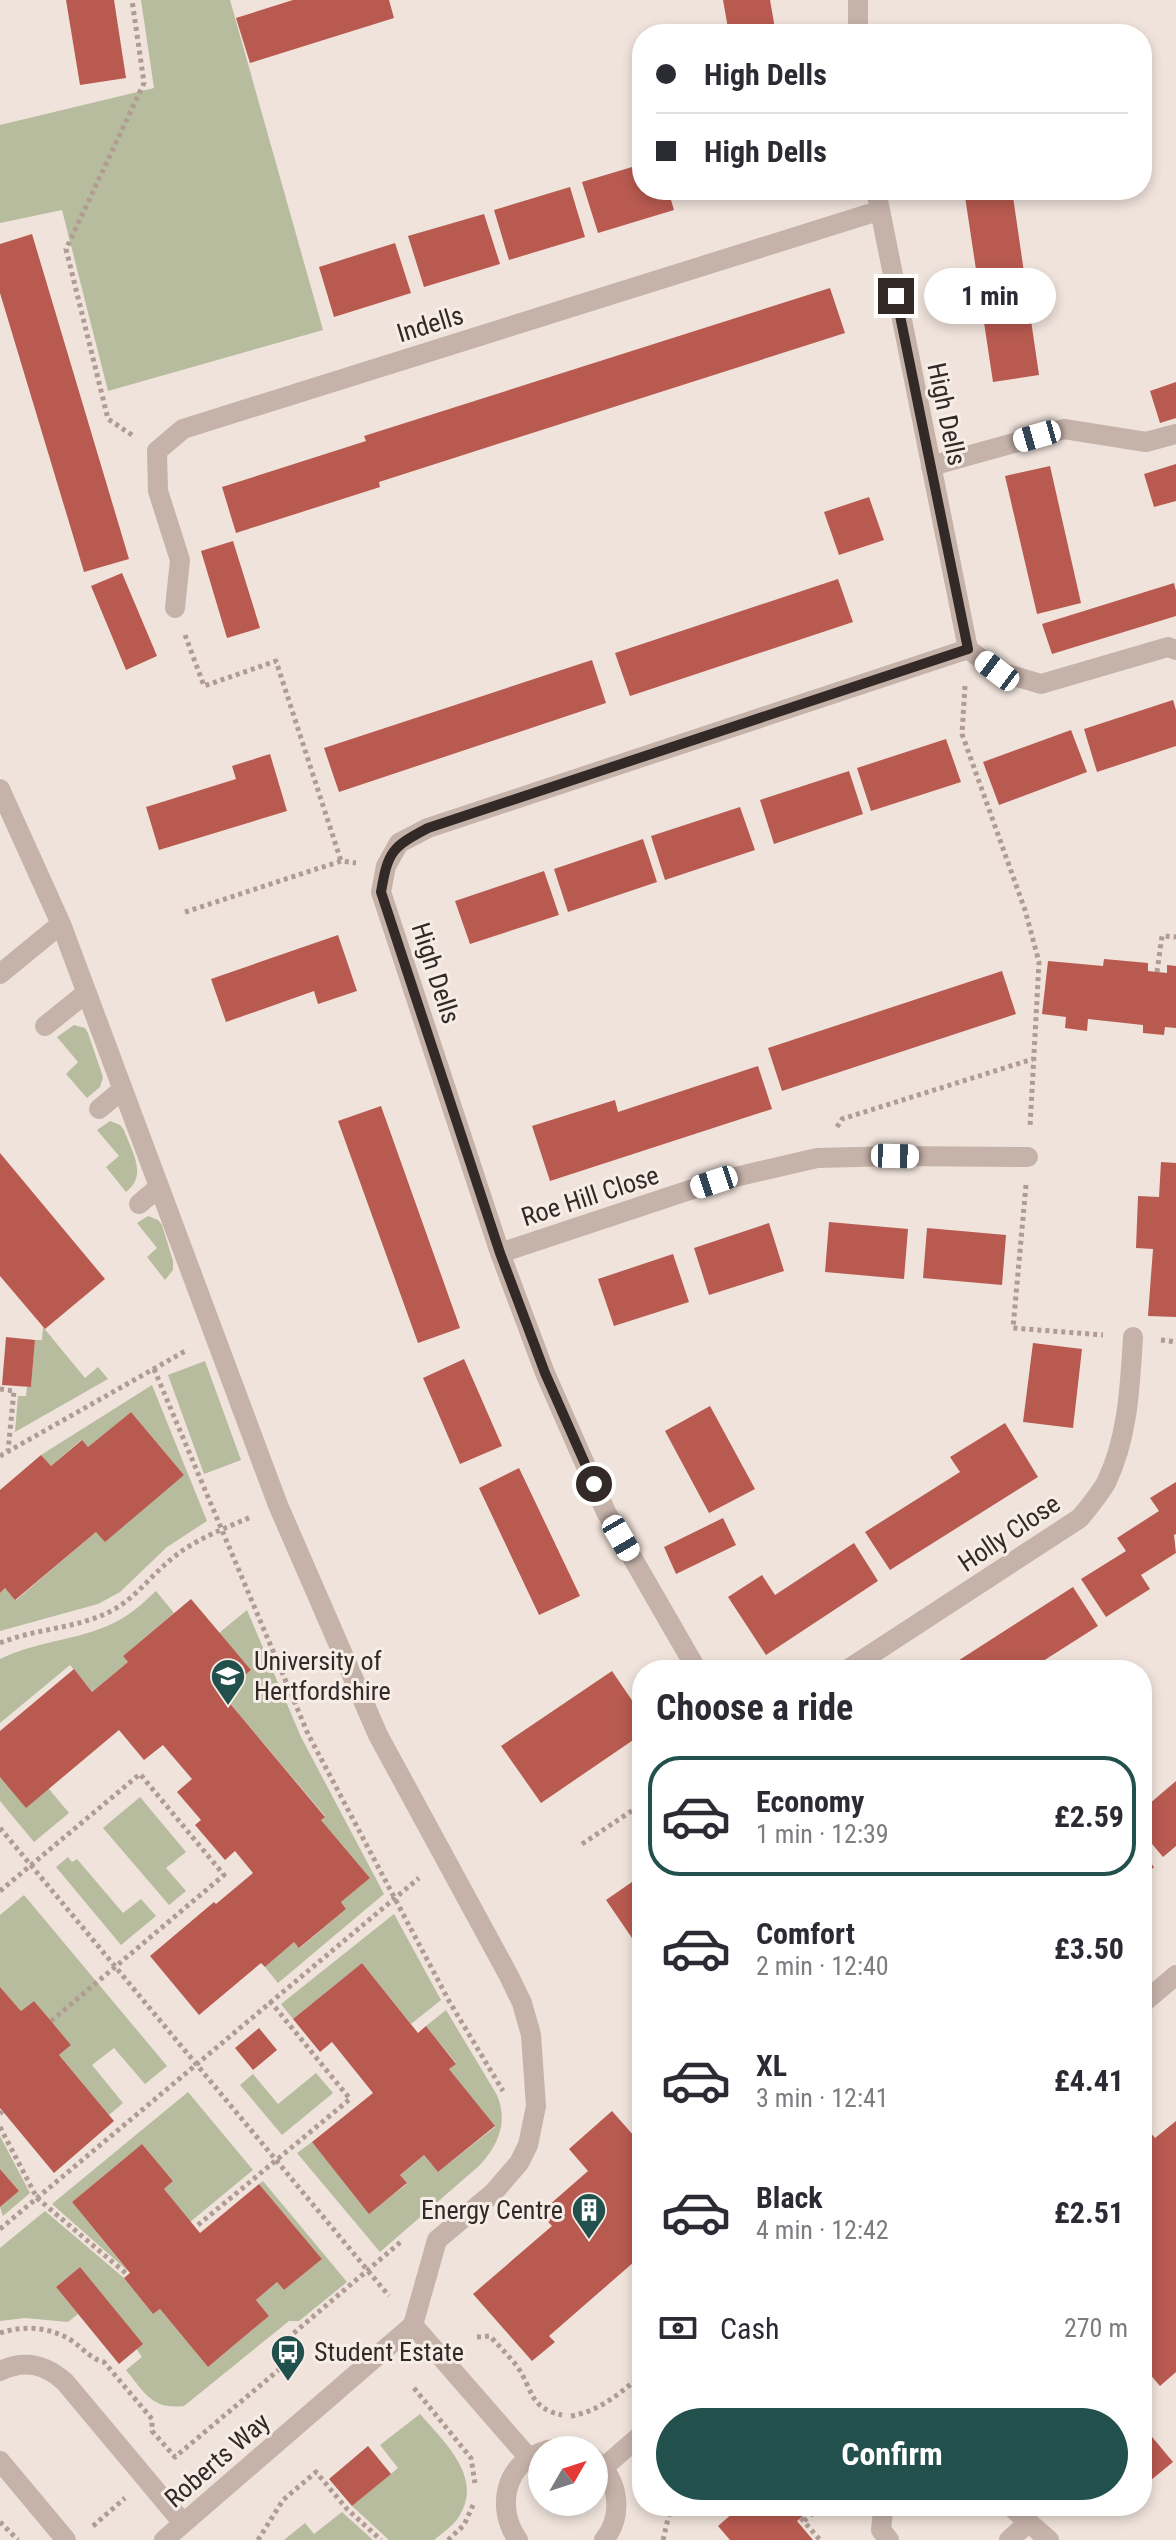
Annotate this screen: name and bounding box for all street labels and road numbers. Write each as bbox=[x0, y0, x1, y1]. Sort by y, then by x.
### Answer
street label: Indells bbox=[393, 300, 467, 348]
street label: High Dells bbox=[921, 360, 973, 468]
street label: High Dells bbox=[406, 919, 466, 1027]
street label: Roe Hill Close bbox=[517, 1160, 663, 1232]
street label: Holly Close bbox=[953, 1488, 1065, 1578]
street label: Roberts Way bbox=[159, 2406, 275, 2513]

